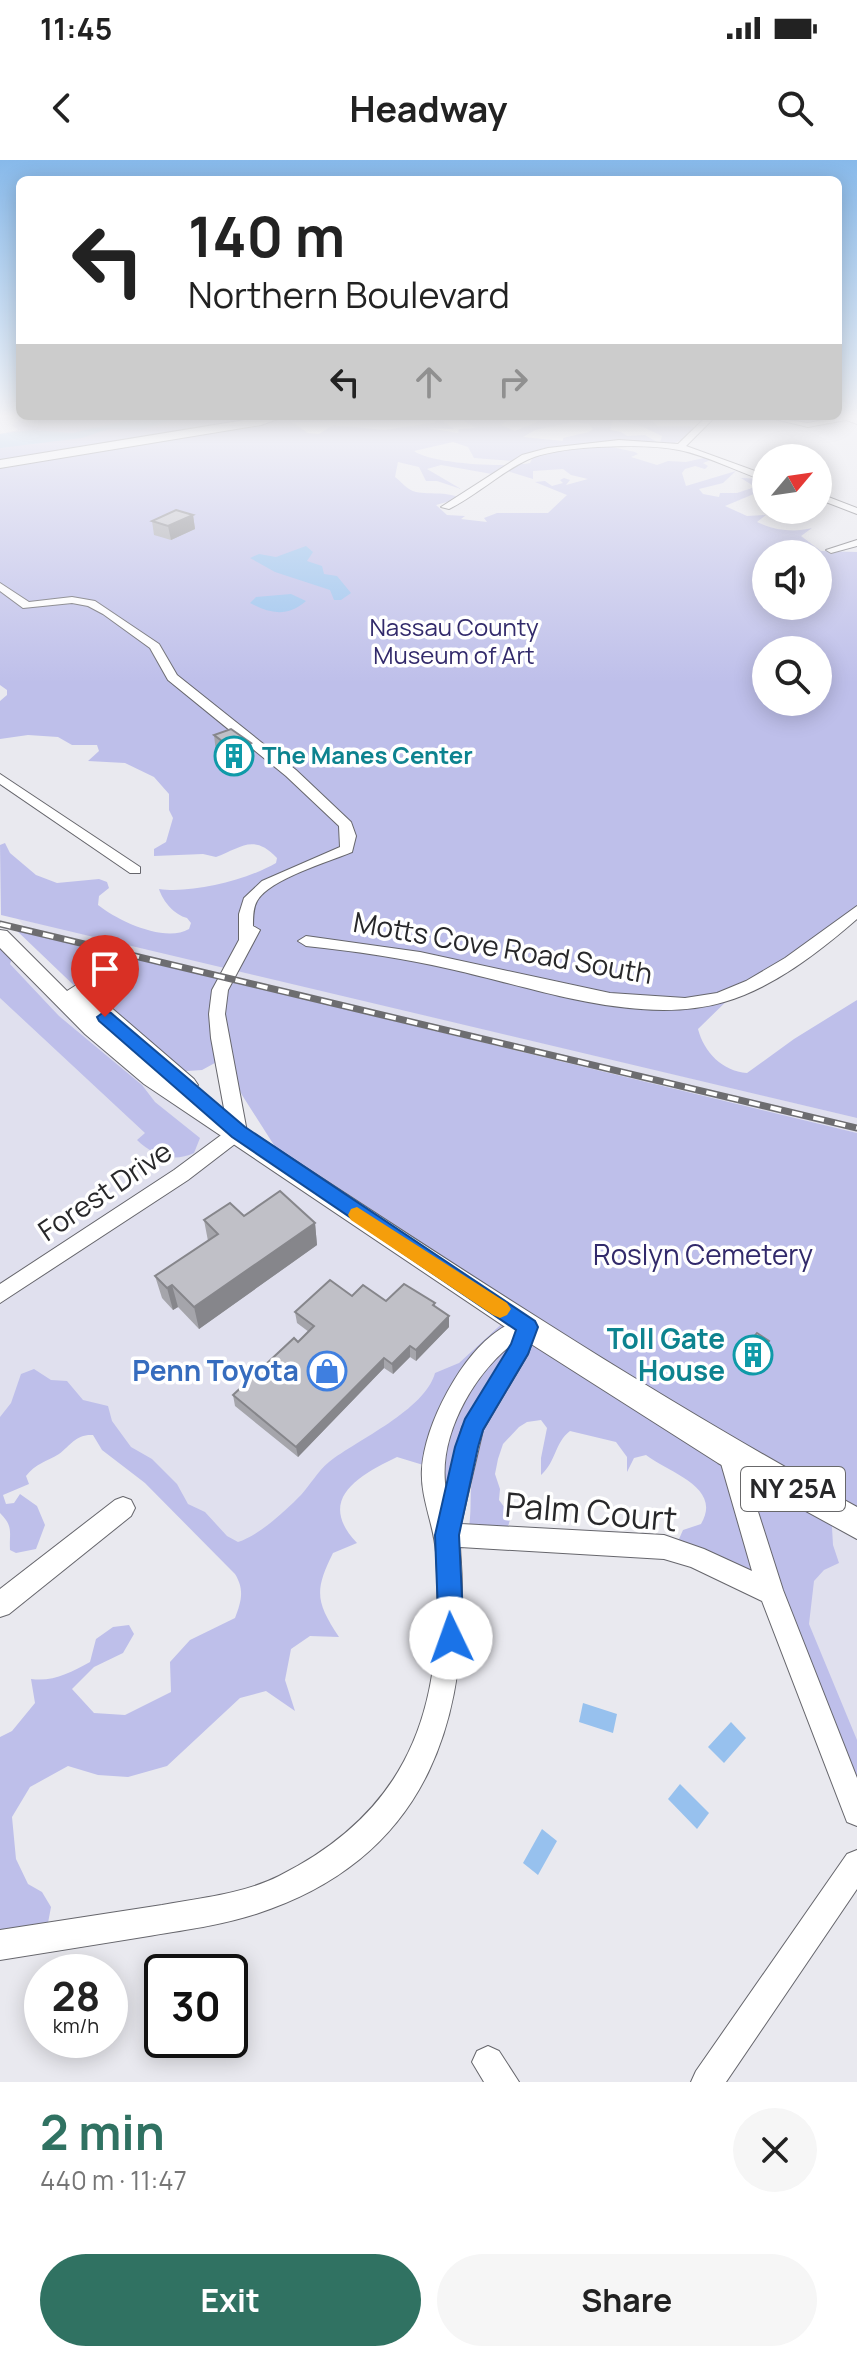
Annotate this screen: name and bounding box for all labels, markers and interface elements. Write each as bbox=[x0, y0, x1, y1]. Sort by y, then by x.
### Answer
text: 11:45 bbox=[40, 8, 112, 49]
text: Headway bbox=[350, 84, 507, 133]
icon: back bbox=[40, 86, 84, 130]
icon: search bbox=[773, 86, 817, 130]
text: 140 m bbox=[188, 197, 345, 274]
icon: left bbox=[56, 208, 160, 312]
text: Northern Boulevard bbox=[188, 270, 510, 319]
icon: left bbox=[323, 360, 367, 404]
icon: ahead bbox=[407, 360, 451, 404]
icon: right bbox=[491, 360, 535, 404]
north arrow bbox=[752, 444, 832, 524]
map controls bbox=[752, 444, 832, 716]
button: sound bbox=[752, 540, 832, 620]
park label: Nassau County Museum of Art bbox=[369, 610, 539, 671]
button: search bbox=[752, 636, 832, 716]
building icon: The Manes Center bbox=[213, 735, 255, 777]
place label: The Manes Center bbox=[262, 738, 473, 771]
street label: Motts Cove Road South bbox=[351, 902, 656, 992]
pin bbox=[71, 935, 139, 1017]
icon: arrive bbox=[83, 947, 127, 991]
street label: Forest Drive bbox=[30, 1132, 179, 1249]
park label: Roslyn Cemetery bbox=[593, 1235, 813, 1273]
place label: Toll Gate House bbox=[607, 1319, 725, 1389]
building icon: Toll Gate House bbox=[732, 1334, 774, 1376]
shop icon: Penn Toyota bbox=[306, 1350, 348, 1392]
place label: Penn Toyota bbox=[132, 1351, 299, 1389]
road number: NY 25A bbox=[741, 1467, 845, 1511]
street label: Palm Court bbox=[503, 1481, 679, 1541]
position arrow bbox=[409, 1596, 493, 1680]
speed limit sign: 30 bbox=[144, 1954, 248, 2058]
text: 28 bbox=[52, 1968, 100, 2023]
text: km/h bbox=[53, 2012, 99, 2039]
text: 2 min bbox=[40, 2099, 165, 2164]
button: close bbox=[733, 2108, 817, 2192]
text: 440 m · 11:47 bbox=[40, 2162, 187, 2198]
button: Exit bbox=[40, 2254, 421, 2346]
button: Share bbox=[437, 2254, 817, 2346]

